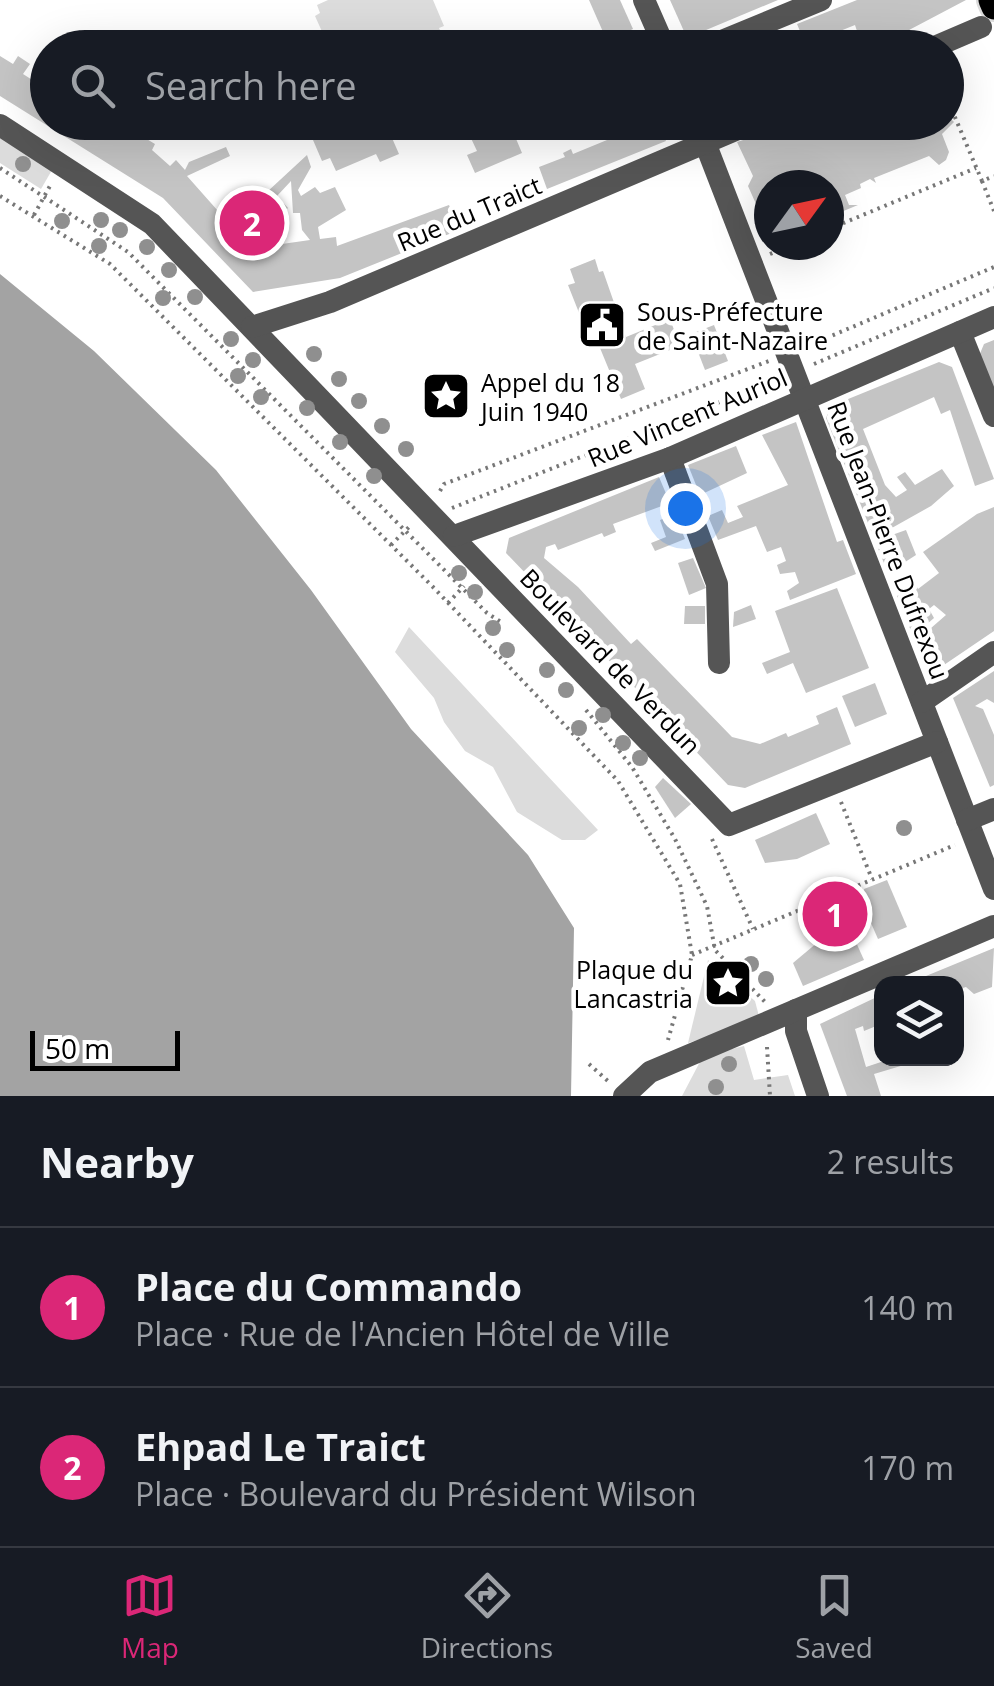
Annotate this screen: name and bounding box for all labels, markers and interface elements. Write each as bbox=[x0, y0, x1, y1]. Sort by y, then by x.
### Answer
search box bbox=[30, 30, 964, 140]
icon: search bbox=[65, 58, 120, 113]
text: Search here bbox=[145, 59, 357, 111]
street label: Rue du Traict bbox=[392, 167, 546, 259]
north arrow bbox=[754, 170, 844, 260]
pin: 2 bbox=[220, 186, 284, 260]
place label: Sous-Préfecture de Saint-Nazaire bbox=[637, 294, 828, 357]
public building icon: Sous-Préfecture de Saint-Nazaire bbox=[576, 299, 628, 351]
street label: Rue Vincent Auriol bbox=[582, 360, 792, 474]
place label: Appel du 18 Juin 1940 bbox=[479, 365, 620, 428]
place icon: Appel du 18 Juin 1940 bbox=[420, 370, 472, 422]
street label: Rue Jean-Pierre Dufrexou bbox=[820, 396, 958, 684]
your location bbox=[660, 483, 711, 534]
street label: Boulevard de Verdun bbox=[513, 561, 709, 761]
pin: 1 bbox=[802, 876, 868, 952]
place label: Plaque du Lancastria bbox=[574, 952, 693, 1015]
place icon: Plaque du Lancastria bbox=[702, 957, 754, 1009]
map controls bbox=[874, 976, 964, 1066]
button: layers bbox=[874, 976, 964, 1066]
scale bar bbox=[30, 1026, 180, 1070]
text: 50 m bbox=[45, 1029, 110, 1067]
text: Nearby bbox=[40, 1133, 194, 1190]
text: 2 results bbox=[827, 1140, 954, 1183]
text: Place du Commando bbox=[135, 1260, 522, 1312]
text: 1 bbox=[63, 1286, 82, 1329]
text: 140 m bbox=[861, 1286, 954, 1329]
text: Place · Rue de l'Ancien Hôtel de Ville bbox=[135, 1312, 670, 1355]
text: Ehpad Le Traict bbox=[135, 1420, 426, 1472]
text: 2 bbox=[63, 1446, 82, 1489]
text: 170 m bbox=[861, 1446, 954, 1489]
text: Place · Boulevard du Président Wilson bbox=[135, 1472, 697, 1515]
tab: Map bbox=[121, 1568, 179, 1666]
tab: Directions bbox=[421, 1568, 553, 1666]
tab: Saved bbox=[795, 1568, 873, 1666]

